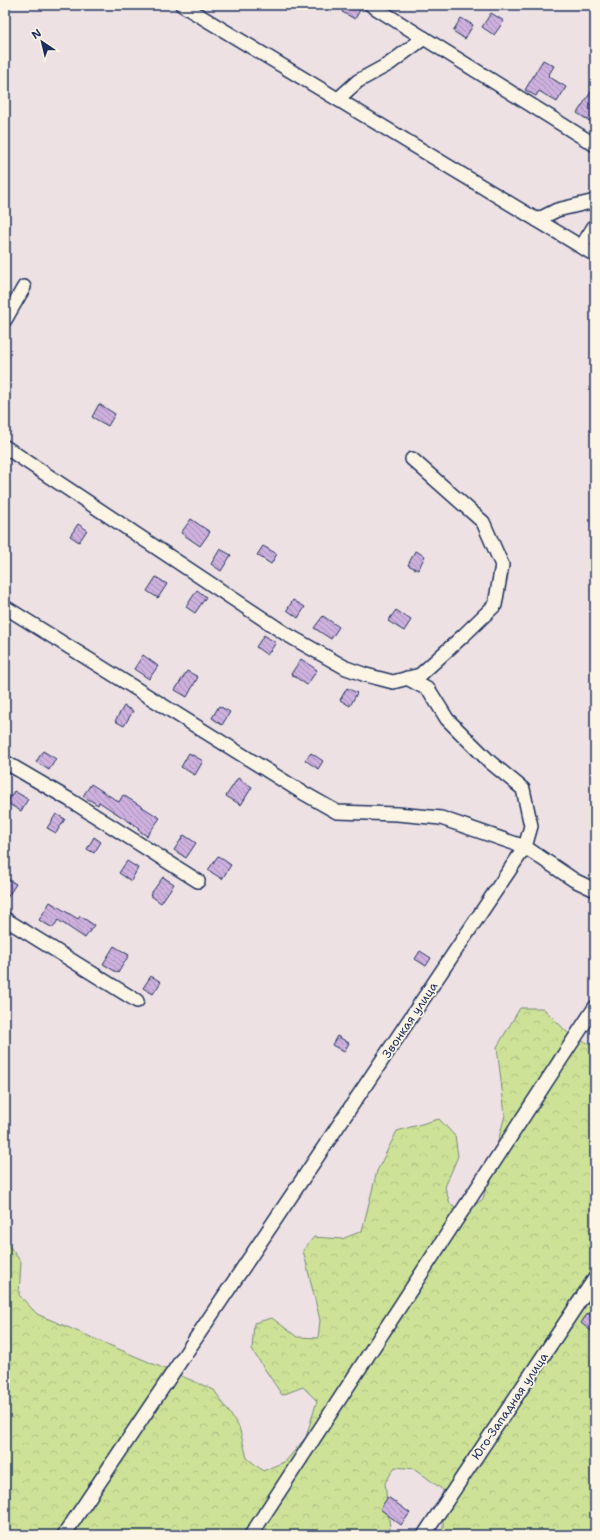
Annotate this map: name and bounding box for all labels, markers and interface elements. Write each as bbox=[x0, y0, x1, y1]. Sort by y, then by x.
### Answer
north arrow bbox=[22, 22, 62, 62]
text: N bbox=[29, 25, 45, 43]
street label: Звонкая улица bbox=[379, 978, 442, 1061]
street label: Юго-Западная улица bbox=[468, 1349, 552, 1463]

